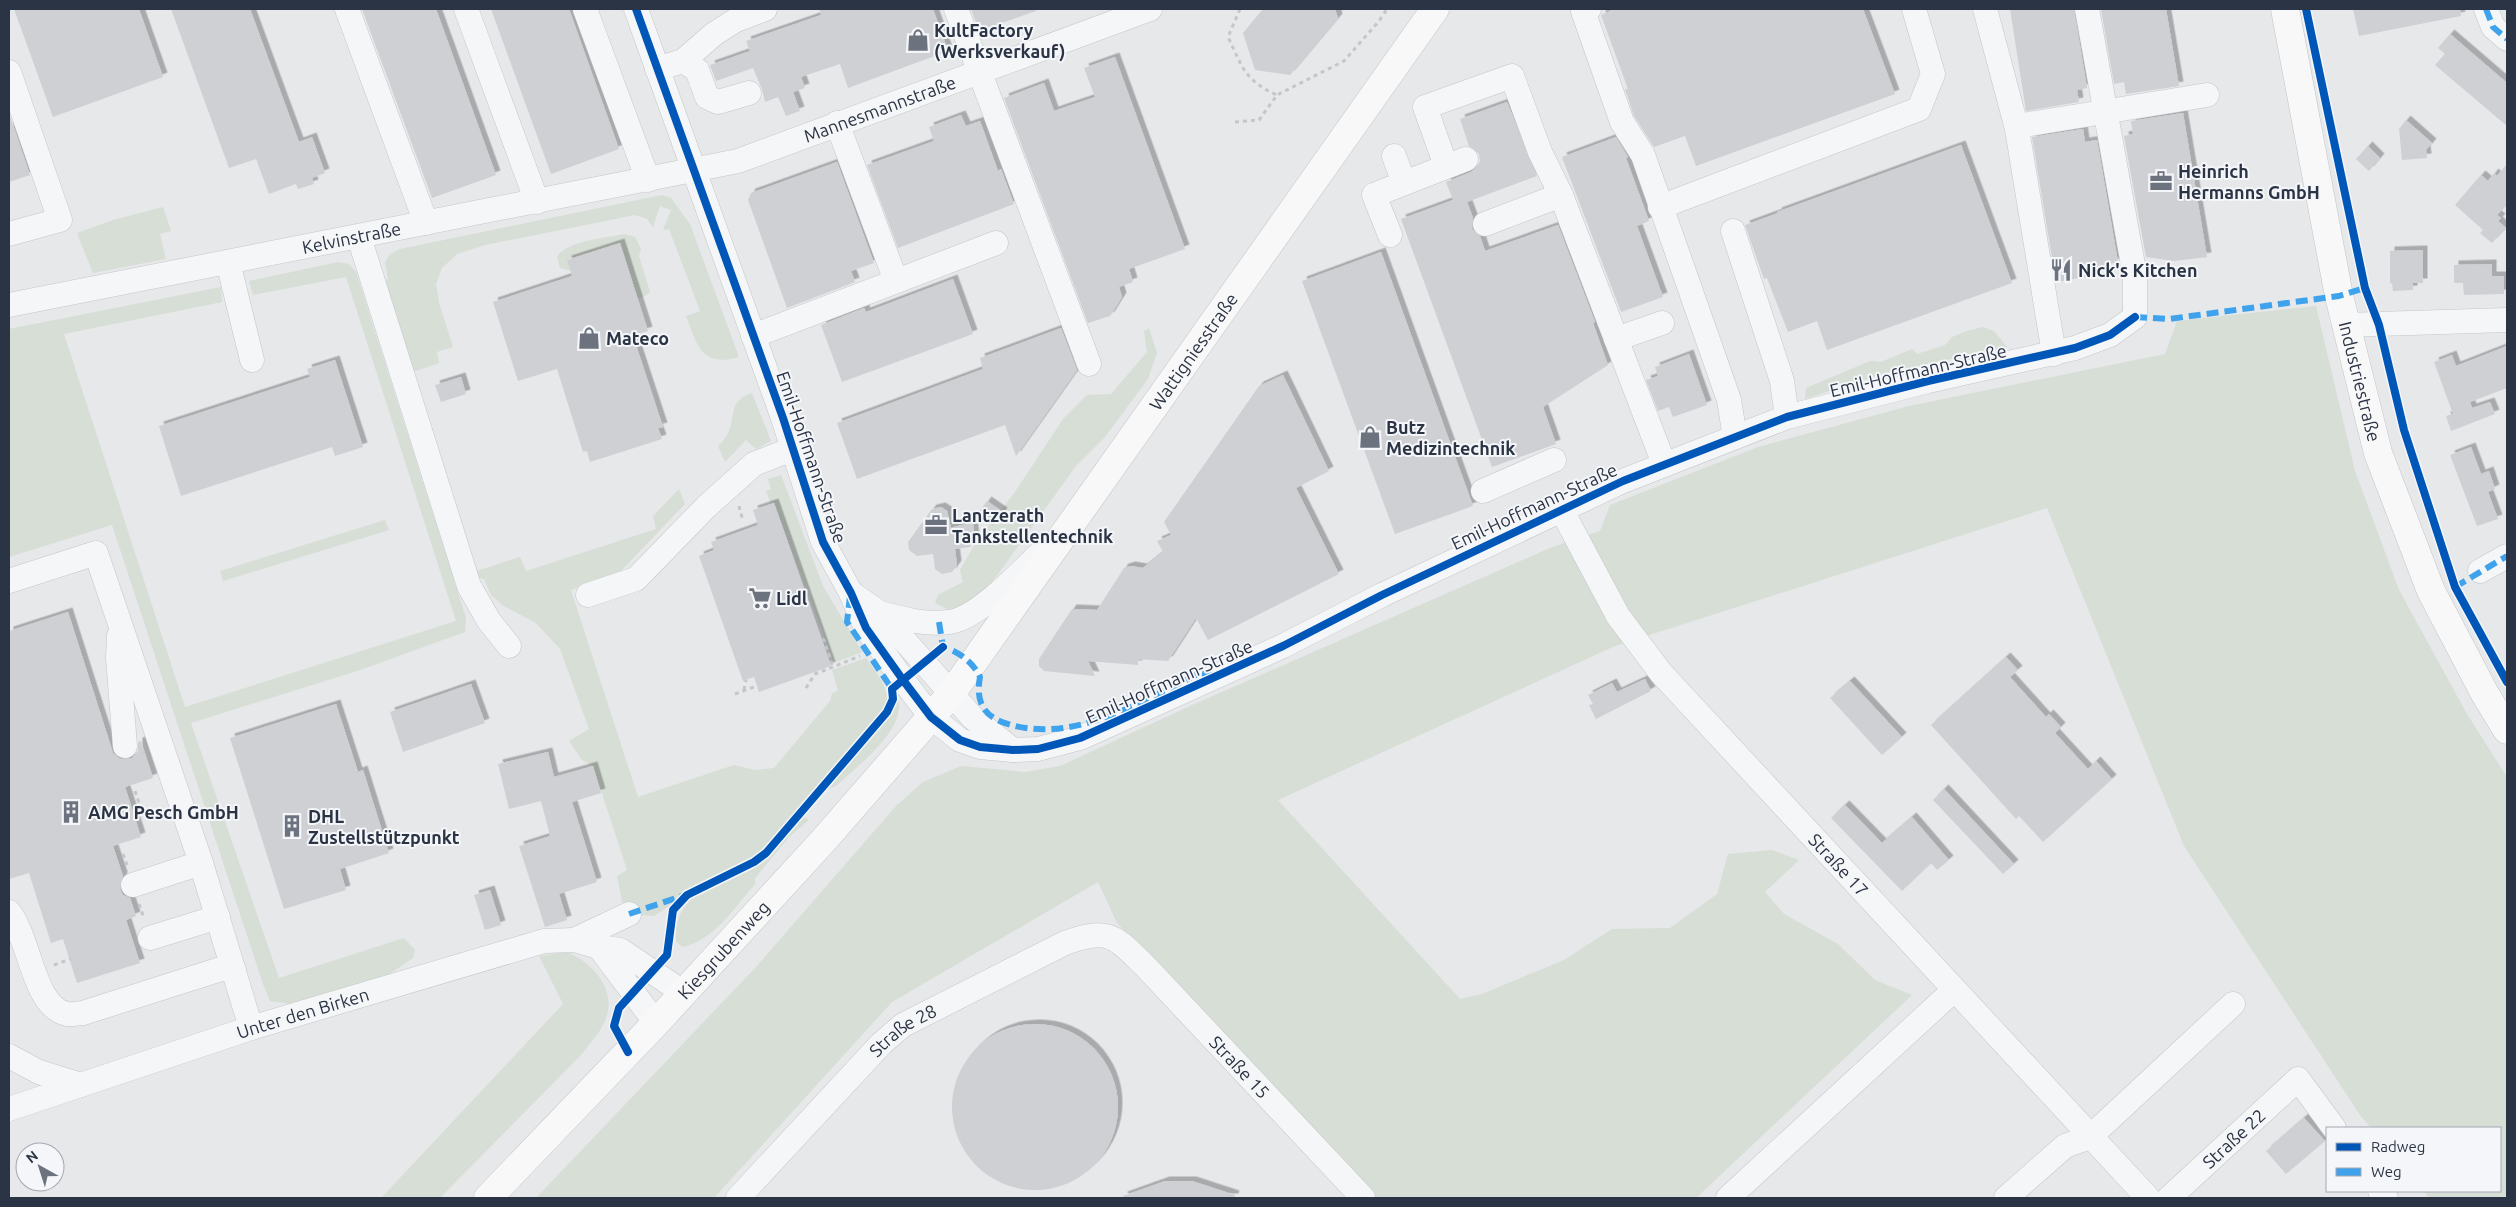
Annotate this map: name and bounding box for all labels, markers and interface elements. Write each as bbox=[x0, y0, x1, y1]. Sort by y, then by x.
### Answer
place label: KultFactory (Werksverkauf) bbox=[934, 20, 1065, 62]
shop icon: KultFactory (Werksverkauf) bbox=[905, 27, 931, 53]
street label: Mannesmannstraße bbox=[801, 72, 958, 146]
place label: Heinrich Hermanns GmbH bbox=[2178, 161, 2320, 202]
office icon: Heinrich Hermanns GmbH bbox=[2148, 168, 2174, 194]
street label: Kelvinstraße bbox=[300, 218, 403, 257]
restaurant icon: Nick's Kitchen bbox=[2048, 257, 2074, 283]
place label: Nick's Kitchen bbox=[2078, 260, 2198, 280]
street label: Wattigniesstraße bbox=[1145, 289, 1241, 414]
street label: Industriestraße bbox=[2336, 319, 2385, 444]
shop icon: Mateco bbox=[576, 325, 602, 351]
place label: Mateco bbox=[606, 328, 669, 348]
street label: Emil-Hoffmann-Straße bbox=[1828, 340, 2008, 400]
street label: Emil-Hoffmann-Straße bbox=[773, 368, 851, 546]
place label: Butz Medizintechnik bbox=[1386, 417, 1515, 458]
shop icon: Butz Medizintechnik bbox=[1357, 424, 1383, 450]
street label: Emil-Hoffmann-Straße bbox=[1448, 459, 1620, 553]
place label: Lantzerath Tankstellentechnik bbox=[952, 505, 1113, 546]
office icon: Lantzerath Tankstellentechnik bbox=[923, 512, 949, 538]
supermarket icon: Lidl bbox=[747, 585, 773, 611]
place label: Lidl bbox=[776, 588, 808, 608]
street label: Emil-Hoffmann-Straße bbox=[1082, 635, 1256, 727]
building icon: AMG Pesch GmbH bbox=[58, 799, 84, 825]
place label: AMG Pesch GmbH bbox=[88, 802, 239, 822]
place label: DHL Zustellstützpunkt bbox=[308, 806, 460, 847]
building icon: DHL Zustellstützpunkt bbox=[279, 813, 305, 839]
street label: Straße 17 bbox=[1805, 829, 1873, 900]
street label: Kiesgrubenweg bbox=[673, 897, 773, 1003]
street label: Unter den Birken bbox=[234, 984, 371, 1042]
street label: Straße 28 bbox=[865, 1000, 939, 1060]
street label: Straße 15 bbox=[1206, 1032, 1274, 1102]
street label: Straße 22 bbox=[2198, 1105, 2269, 1172]
legend bbox=[2326, 1127, 2501, 1192]
text: Radweg bbox=[2371, 1138, 2425, 1155]
north arrow bbox=[15, 1142, 65, 1192]
text: N bbox=[23, 1147, 41, 1166]
text: Weg bbox=[2371, 1163, 2402, 1180]

